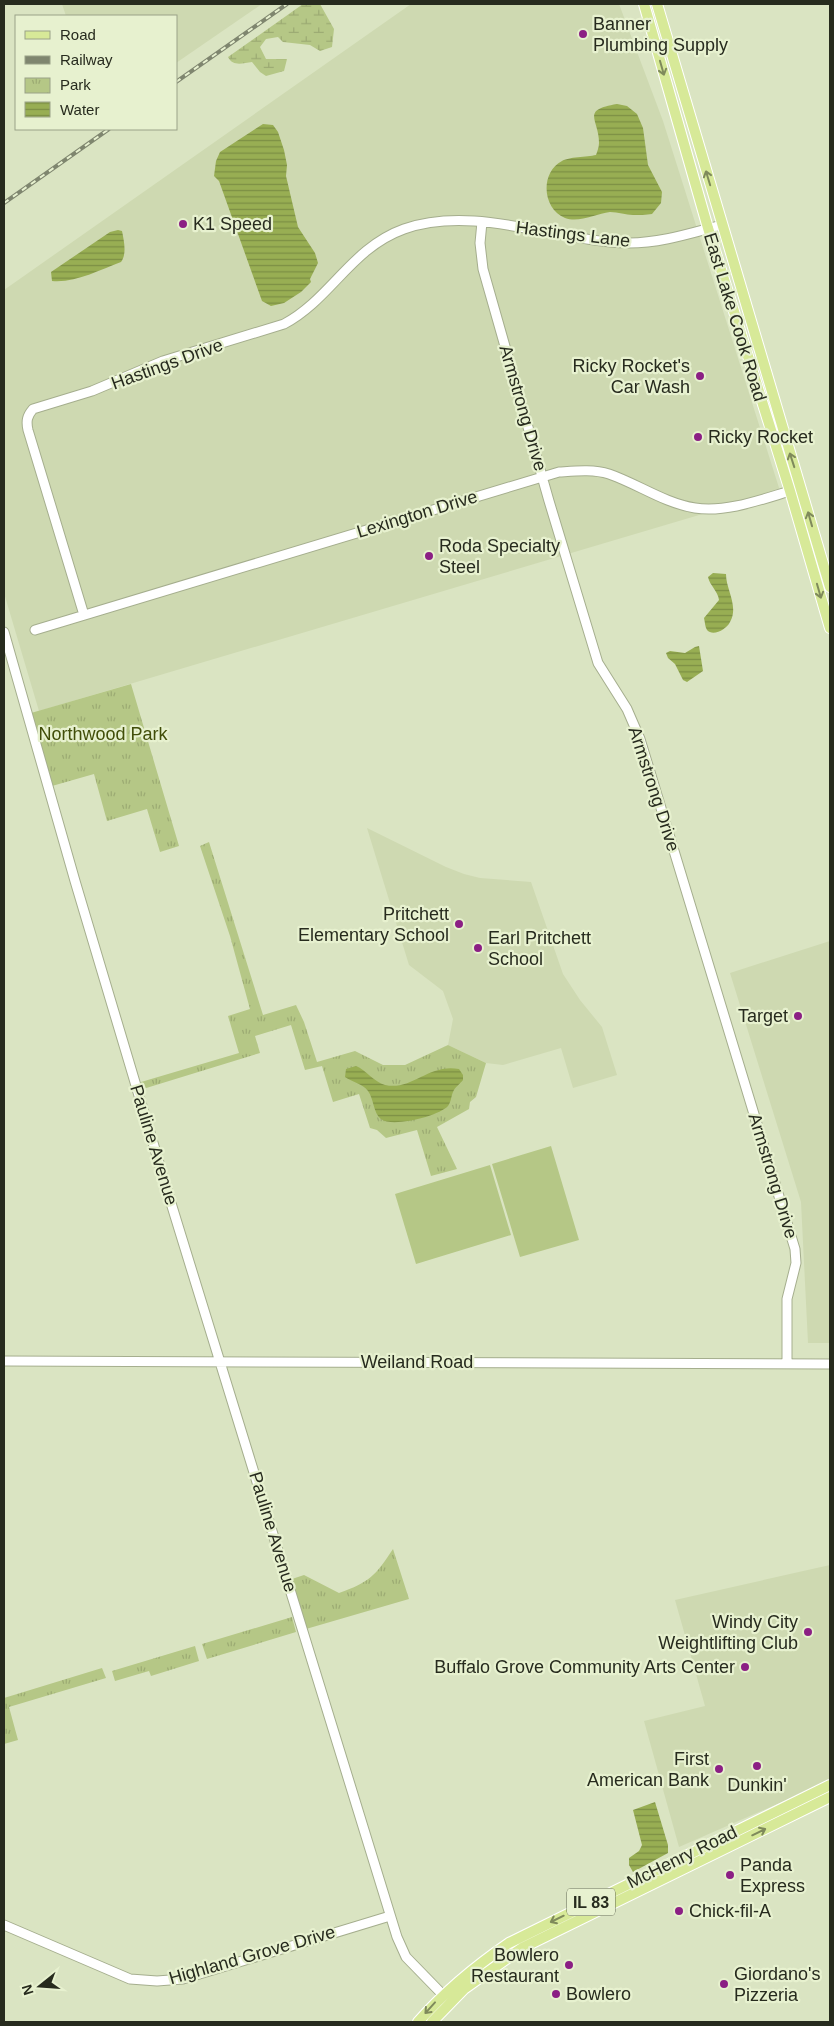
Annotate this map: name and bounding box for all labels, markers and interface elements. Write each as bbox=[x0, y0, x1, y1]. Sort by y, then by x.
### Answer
place label: Banner Plumbing Supply bbox=[593, 14, 728, 55]
legend bbox=[15, 15, 178, 130]
text: Road bbox=[60, 26, 96, 43]
marker: Banner Plumbing Supply bbox=[577, 28, 589, 40]
text: Railway bbox=[60, 51, 113, 68]
one-way arrow bbox=[657, 59, 667, 75]
text: Park bbox=[60, 76, 91, 93]
text: Water bbox=[60, 101, 99, 118]
one-way arrow bbox=[702, 170, 712, 186]
place label: K1 Speed bbox=[193, 214, 272, 234]
street label: Hastings Lane bbox=[515, 217, 631, 251]
marker: K1 Speed bbox=[177, 218, 189, 230]
street label: East Lake Cook Road bbox=[700, 230, 770, 404]
street label: Hastings Drive bbox=[109, 335, 225, 393]
street label: Armstrong Drive bbox=[495, 343, 551, 473]
place label: Ricky Rocket's Car Wash bbox=[573, 356, 690, 397]
marker: Ricky Rocket's Car Wash bbox=[694, 370, 706, 382]
place label: Ricky Rocket bbox=[708, 427, 813, 447]
marker: Ricky Rocket bbox=[692, 431, 704, 443]
one-way arrow bbox=[787, 453, 797, 469]
street label: Lexington Drive bbox=[354, 486, 480, 542]
one-way arrow bbox=[805, 512, 814, 528]
place label: Roda Specialty Steel bbox=[439, 536, 560, 577]
marker: Roda Specialty Steel bbox=[423, 550, 435, 562]
one-way arrow bbox=[815, 582, 824, 598]
park label: Northwood Park bbox=[38, 724, 169, 744]
street label: Armstrong Drive bbox=[624, 724, 684, 854]
place label: Pritchett Elementary School bbox=[298, 904, 449, 945]
marker: Pritchett Elementary School bbox=[453, 918, 465, 930]
place label: Earl Pritchett School bbox=[488, 928, 591, 969]
marker: Earl Pritchett School bbox=[472, 942, 484, 954]
place label: Target bbox=[738, 1006, 788, 1026]
marker: Target bbox=[792, 1010, 804, 1022]
street label: Pauline Avenue bbox=[126, 1082, 182, 1208]
street label: Armstrong Drive bbox=[744, 1111, 802, 1241]
street label: Weiland Road bbox=[361, 1352, 473, 1372]
street label: Pauline Avenue bbox=[245, 1469, 301, 1595]
place label: Windy City Weightlifting Club bbox=[658, 1612, 798, 1653]
marker: Windy City Weightlifting Club bbox=[802, 1626, 814, 1638]
place label: Buffalo Grove Community Arts Center bbox=[434, 1657, 735, 1677]
marker: Buffalo Grove Community Arts Center bbox=[739, 1661, 751, 1673]
place label: First American Bank bbox=[587, 1749, 710, 1790]
marker: Dunkin' bbox=[751, 1760, 763, 1772]
marker: First American Bank bbox=[713, 1763, 725, 1775]
place label: Dunkin' bbox=[727, 1775, 787, 1795]
street label: McHenry Road bbox=[624, 1822, 740, 1892]
one-way arrow bbox=[751, 1827, 766, 1836]
place label: Panda Express bbox=[740, 1855, 805, 1896]
marker: Panda Express bbox=[724, 1869, 736, 1881]
road number: IL 83 bbox=[567, 1888, 615, 1915]
place label: Chick-fil-A bbox=[689, 1901, 771, 1921]
marker: Chick-fil-A bbox=[673, 1905, 685, 1917]
one-way arrow bbox=[550, 1915, 565, 1924]
street label: Highland Grove Drive bbox=[167, 1922, 337, 1988]
place label: Bowlero Restaurant bbox=[471, 1945, 559, 1986]
marker: Bowlero Restaurant bbox=[563, 1959, 575, 1971]
north arrow bbox=[15, 1961, 65, 2011]
place label: Giordano's Pizzeria bbox=[734, 1964, 820, 2005]
marker: Giordano's Pizzeria bbox=[718, 1978, 730, 1990]
text: N bbox=[18, 1983, 37, 1997]
place label: Bowlero bbox=[566, 1984, 631, 2004]
marker: Bowlero bbox=[550, 1988, 562, 2000]
one-way arrow bbox=[425, 2002, 436, 2015]

